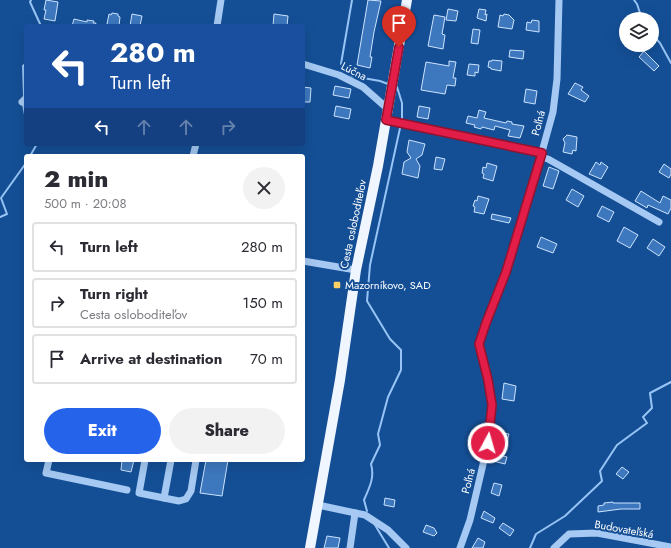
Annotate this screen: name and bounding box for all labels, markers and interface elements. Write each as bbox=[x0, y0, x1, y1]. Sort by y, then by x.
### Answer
pin bbox=[382, 6, 416, 47]
icon: arrive bbox=[388, 12, 410, 34]
map controls bbox=[619, 12, 659, 52]
button: layers bbox=[619, 12, 659, 52]
text: 280 m bbox=[110, 32, 196, 73]
icon: left bbox=[44, 40, 96, 92]
street label: Lúčna bbox=[338, 58, 370, 84]
text: Turn left bbox=[110, 70, 170, 96]
street label: Poľná bbox=[527, 109, 549, 137]
icon: left bbox=[91, 116, 113, 138]
icon: ahead bbox=[133, 116, 155, 138]
icon: ahead bbox=[175, 116, 197, 138]
icon: right bbox=[217, 116, 239, 138]
text: 2 min bbox=[44, 161, 108, 196]
button: close bbox=[243, 167, 285, 209]
street label: Cesta osloboditeľov bbox=[336, 178, 370, 270]
text: 500 m · 20:08 bbox=[44, 194, 127, 213]
icon: left bbox=[46, 236, 68, 258]
text: Turn left bbox=[80, 236, 138, 258]
text: 280 m bbox=[241, 236, 283, 258]
place label: Mazorníkovo, SAD bbox=[345, 277, 431, 293]
marker: Mazorníkovo, SAD bbox=[332, 280, 342, 290]
text: Turn right bbox=[80, 283, 148, 305]
icon: right bbox=[46, 292, 68, 314]
text: 150 m bbox=[243, 292, 283, 314]
text: Cesta osloboditeľov bbox=[80, 305, 187, 324]
icon: arrive bbox=[46, 348, 68, 370]
text: Arrive at destination bbox=[80, 348, 222, 370]
text: 70 m bbox=[250, 348, 283, 370]
button: Exit bbox=[44, 408, 161, 454]
button: Share bbox=[169, 408, 285, 454]
position arrow bbox=[467, 422, 509, 464]
street label: Poľná bbox=[457, 467, 479, 495]
street label: Budovateľská bbox=[593, 516, 655, 542]

